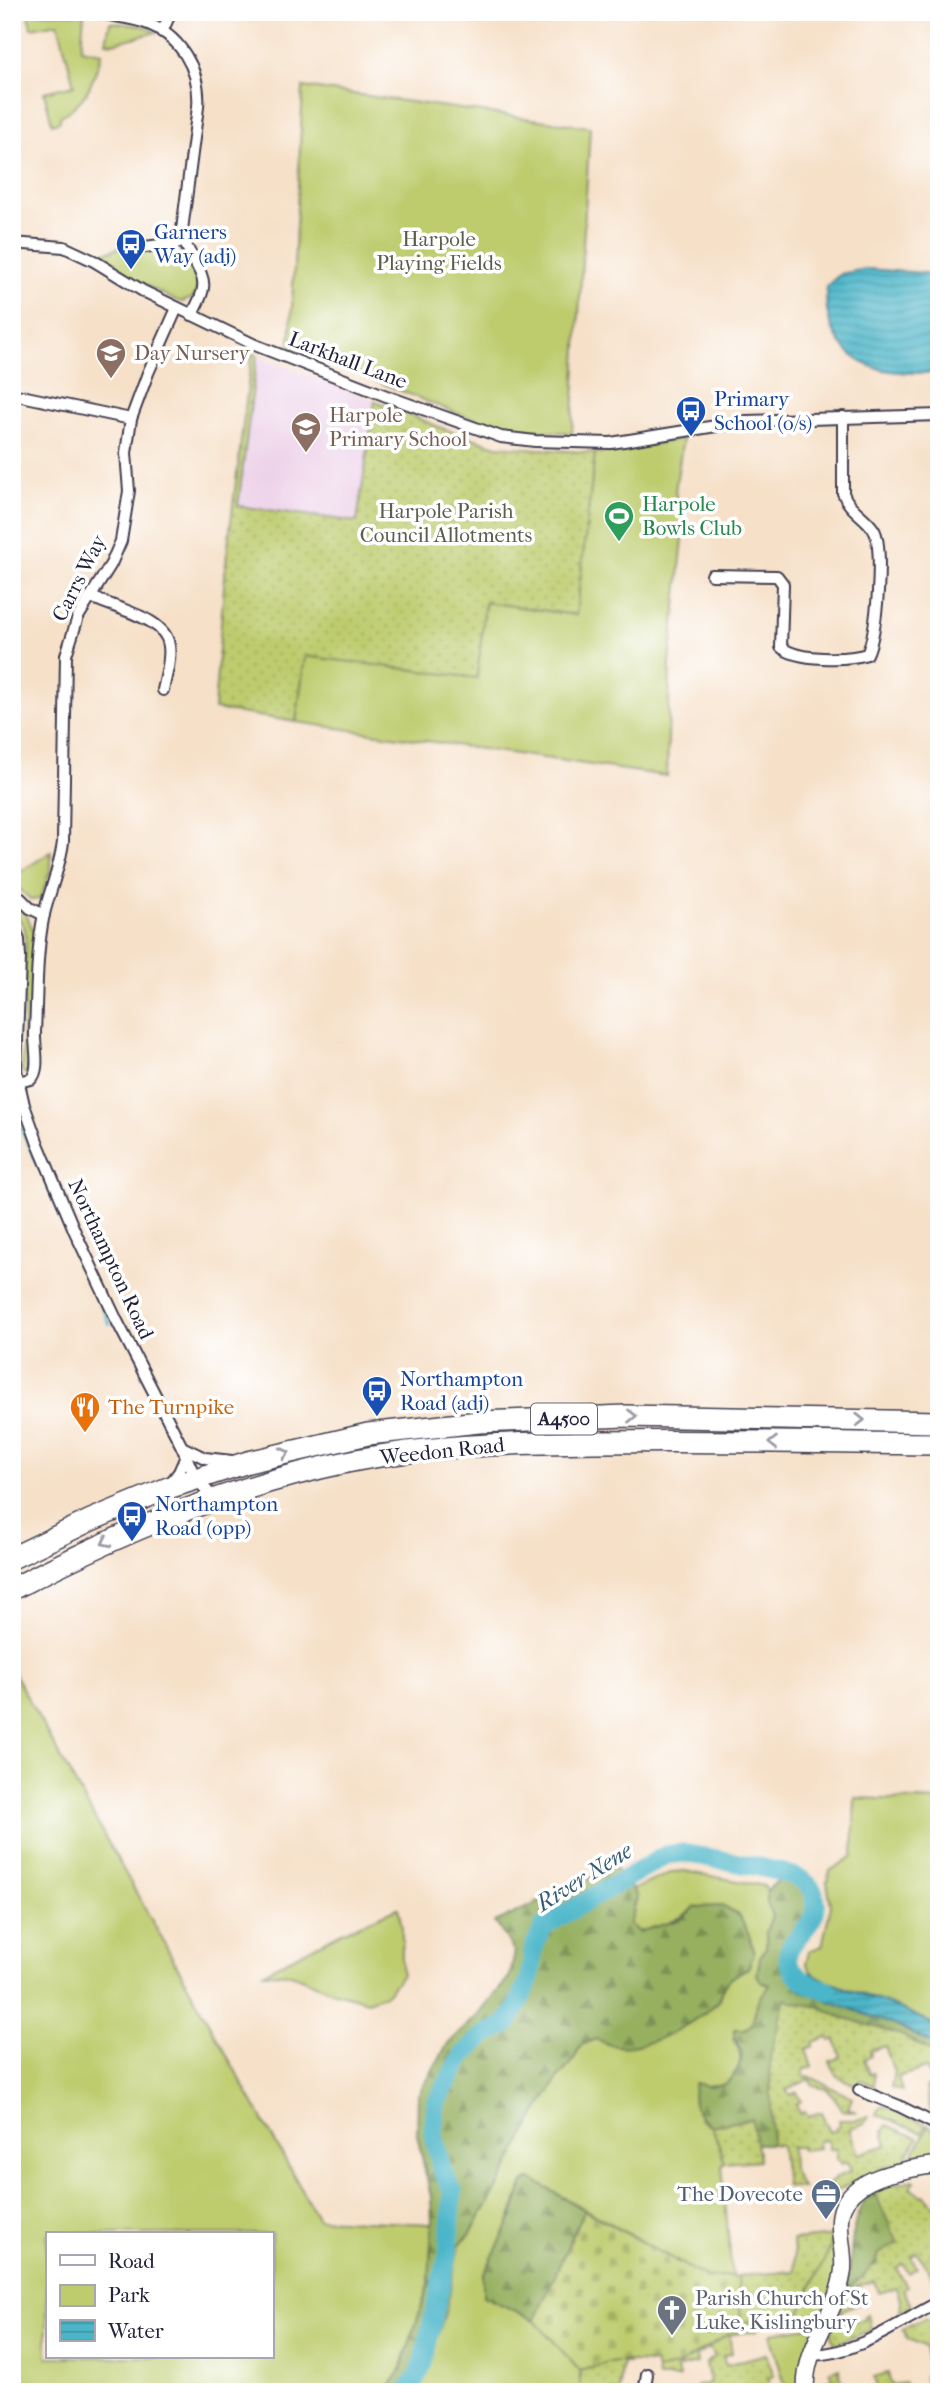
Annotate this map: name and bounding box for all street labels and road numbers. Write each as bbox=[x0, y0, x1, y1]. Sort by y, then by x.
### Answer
street label: Larkhall Lane bbox=[286, 326, 410, 394]
street label: Carrs Way bbox=[47, 530, 111, 625]
street label: Northampton Road bbox=[63, 1175, 159, 1344]
road number: A4500 bbox=[531, 1404, 597, 1434]
street label: Weedon Road bbox=[377, 1432, 506, 1470]

